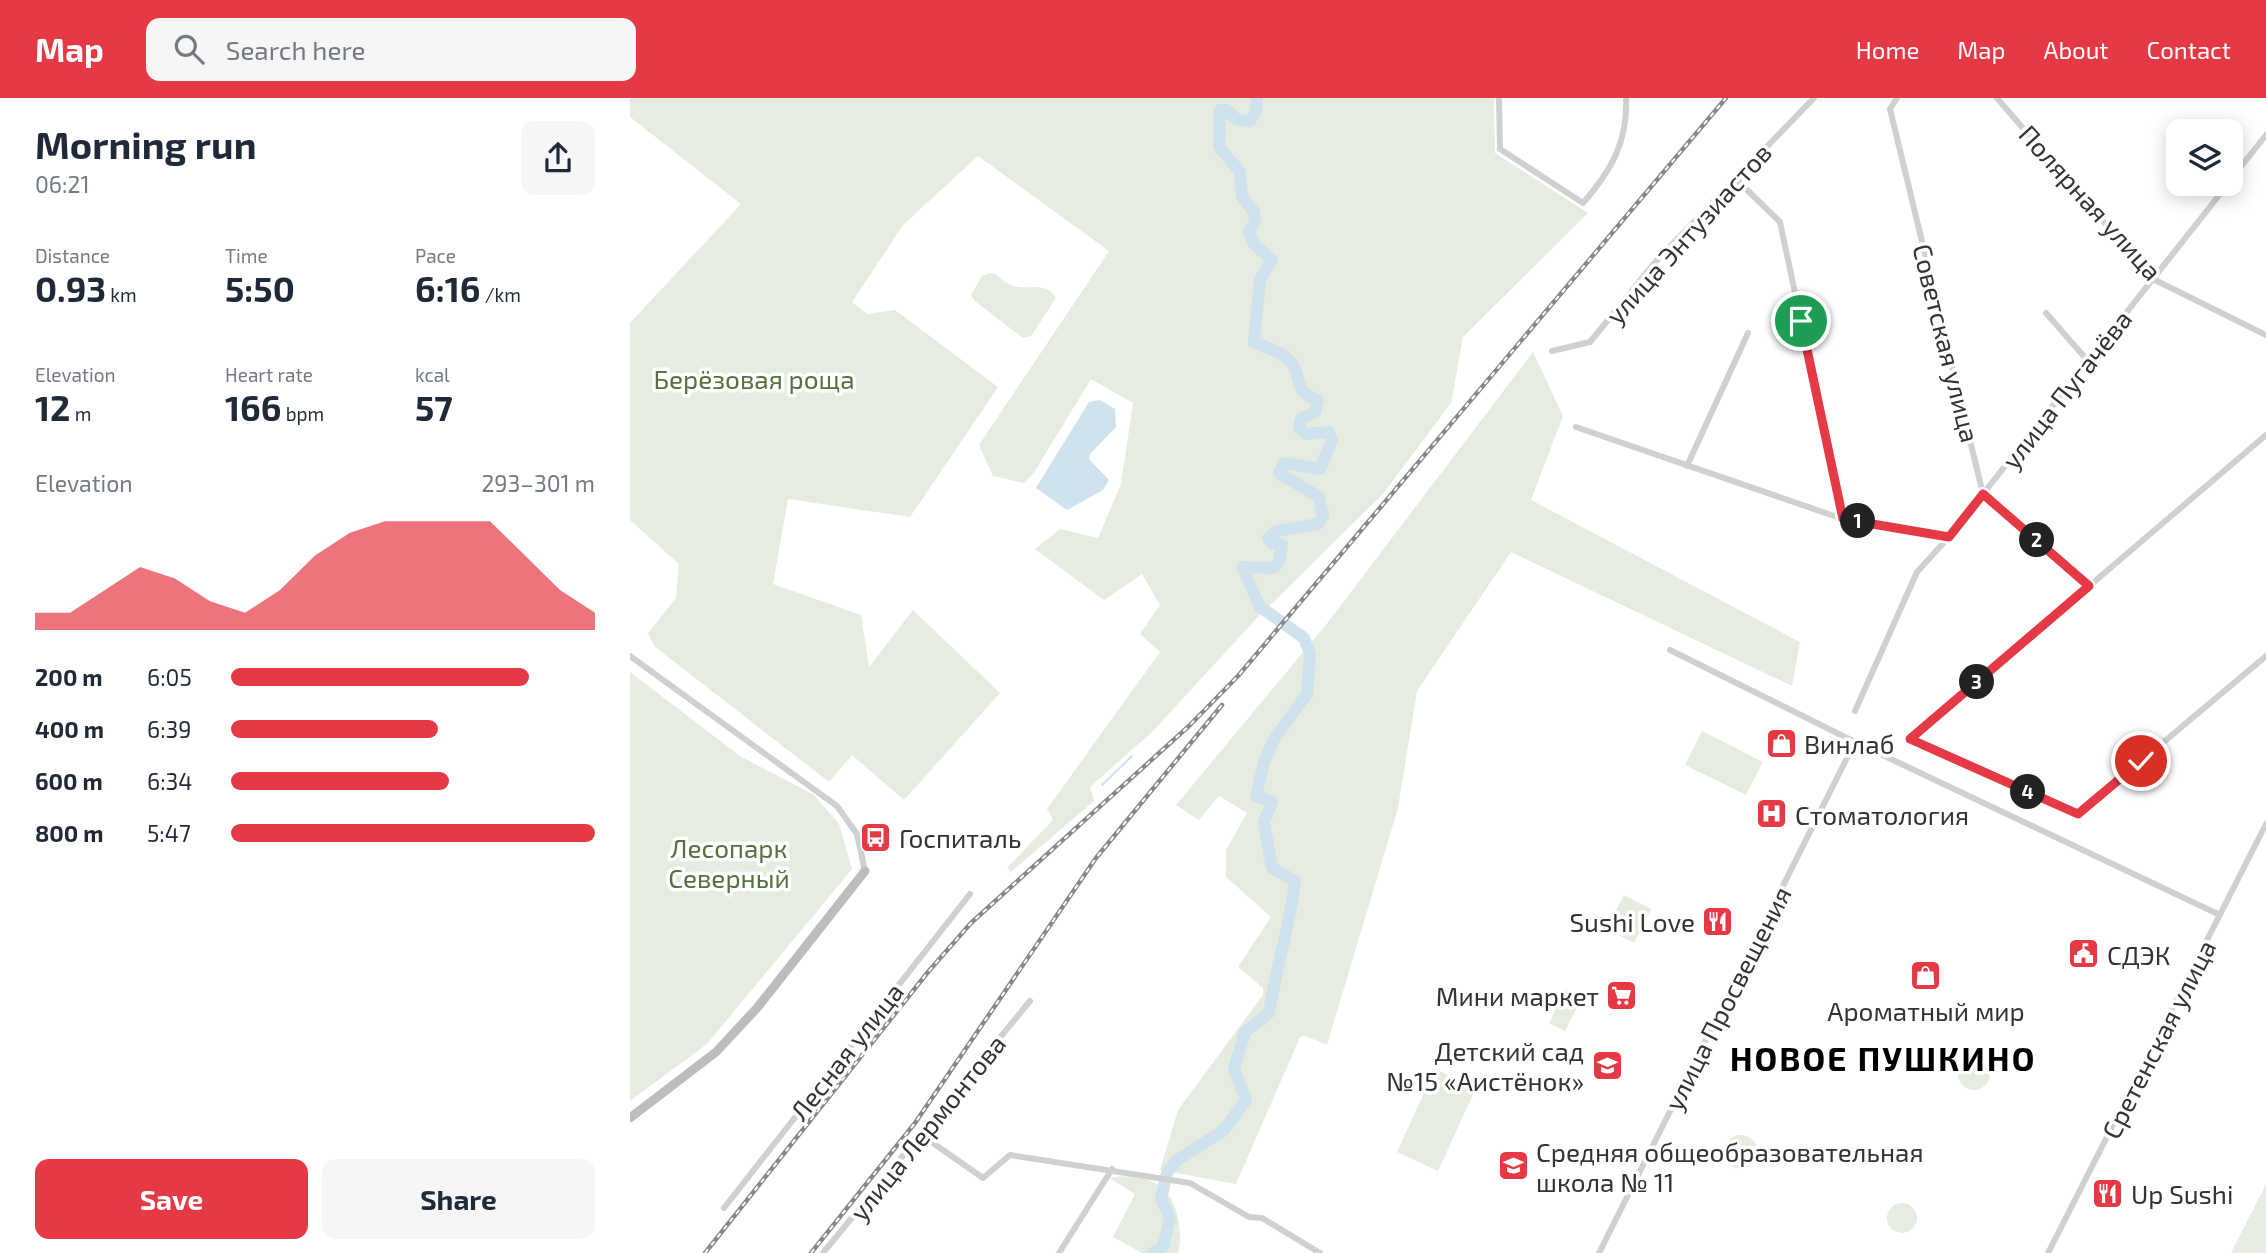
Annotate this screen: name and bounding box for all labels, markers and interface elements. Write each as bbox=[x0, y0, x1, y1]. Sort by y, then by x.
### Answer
search box bbox=[146, 18, 636, 81]
text: Map bbox=[35, 29, 104, 69]
icon: search bbox=[170, 30, 208, 68]
text: Search here bbox=[226, 34, 365, 65]
text: Home bbox=[1856, 35, 1919, 64]
text: Map bbox=[1957, 35, 2005, 64]
text: About bbox=[2043, 35, 2109, 64]
text: Contact bbox=[2147, 35, 2231, 64]
street label: Полярная улица bbox=[2013, 118, 2169, 287]
map controls bbox=[2166, 119, 2243, 196]
button: layers bbox=[2166, 119, 2243, 196]
text: Morning run bbox=[35, 121, 256, 167]
button: share bbox=[521, 121, 595, 195]
street label: улица Энтузиастов bbox=[1599, 136, 1778, 330]
text: 06:21 bbox=[35, 170, 90, 198]
street label: Советская улица bbox=[1906, 241, 1987, 446]
text: Distance bbox=[35, 244, 110, 267]
text: Time bbox=[225, 244, 268, 267]
text: Pace bbox=[415, 244, 456, 267]
text: 0.93 bbox=[35, 267, 106, 309]
text: 5:50 bbox=[225, 267, 295, 309]
text: 6:16 bbox=[415, 267, 480, 309]
text: km bbox=[106, 283, 137, 306]
text: /km bbox=[480, 283, 521, 306]
pin bbox=[1771, 291, 1831, 351]
icon: arrive bbox=[1782, 302, 1820, 340]
street label: улица Пугачёва bbox=[1994, 304, 2138, 475]
text: Elevation bbox=[35, 363, 116, 386]
text: Heart rate bbox=[225, 363, 313, 386]
text: kcal bbox=[415, 363, 450, 386]
park label: Берёзовая роща bbox=[653, 363, 855, 394]
text: 12 bbox=[35, 386, 70, 428]
text: 166 bbox=[225, 386, 281, 428]
text: 57 bbox=[415, 386, 453, 428]
text: m bbox=[70, 402, 91, 425]
text: bpm bbox=[281, 402, 324, 425]
text: Elevation bbox=[35, 469, 133, 497]
text: 293–301 m bbox=[481, 469, 595, 497]
pin: 1 bbox=[1840, 504, 1876, 538]
text: 1 bbox=[1853, 509, 1862, 532]
pin: 2 bbox=[2020, 522, 2054, 558]
text: 2 bbox=[2031, 528, 2042, 551]
text: 200 m bbox=[35, 663, 103, 691]
text: 6:05 bbox=[147, 663, 192, 691]
pin: 3 bbox=[1960, 664, 1994, 700]
text: 3 bbox=[1971, 670, 1982, 693]
text: 400 m bbox=[35, 715, 104, 743]
text: 6:39 bbox=[147, 715, 192, 743]
shop icon: Винлаб bbox=[1764, 726, 1798, 760]
place label: Винлаб bbox=[1804, 728, 1894, 759]
pin bbox=[2111, 731, 2171, 791]
icon: check bbox=[2122, 742, 2160, 780]
text: 600 m bbox=[35, 767, 103, 795]
text: 6:34 bbox=[147, 767, 193, 795]
pin: 4 bbox=[2010, 774, 2046, 810]
text: 4 bbox=[2021, 780, 2034, 803]
hospital icon: Стоматология bbox=[1755, 797, 1789, 831]
place label: Стоматология bbox=[1795, 799, 1969, 830]
text: 800 m bbox=[35, 819, 104, 847]
text: 5:47 bbox=[147, 819, 191, 847]
bus stop icon: Госпиталь bbox=[859, 820, 893, 854]
place label: Госпиталь bbox=[899, 822, 1021, 853]
park label: Лесопарк Северный bbox=[668, 832, 790, 893]
street label: улица Просвещения bbox=[1657, 881, 1798, 1116]
restaurant icon: Sushi Love bbox=[1701, 904, 1735, 938]
place label: Sushi Love bbox=[1570, 906, 1695, 937]
street label: Сретенская улица bbox=[2095, 934, 2222, 1144]
public building icon: СДЭК bbox=[2067, 937, 2101, 971]
place label: СДЭК bbox=[2107, 939, 2170, 970]
shop icon: Ароматный мир bbox=[1909, 958, 1943, 992]
street label: Лесная улица bbox=[783, 976, 910, 1126]
supermarket icon: Мини маркет bbox=[1605, 978, 1639, 1012]
place label: Мини маркет bbox=[1436, 980, 1599, 1011]
place label: Ароматный мир bbox=[1827, 995, 2025, 1026]
street label: улица Лермонтова bbox=[843, 1028, 1012, 1227]
place label: Детский сад №15 «Аистёнок» bbox=[1386, 1035, 1584, 1096]
district label: НОВОЕ ПУШКИНО bbox=[1730, 1038, 2036, 1078]
school or university icon: Детский сад №15 «Аистёнок» bbox=[1590, 1048, 1624, 1082]
place label: Средняя общеобразовательная школа № 11 bbox=[1536, 1136, 1924, 1197]
school or university icon: Средняя общеобразовательная школа № 11 bbox=[1496, 1149, 1530, 1183]
button: Save bbox=[35, 1159, 308, 1239]
button: Share bbox=[322, 1159, 595, 1239]
restaurant icon: Up Sushi bbox=[2091, 1176, 2125, 1210]
place label: Up Sushi bbox=[2131, 1178, 2233, 1209]

